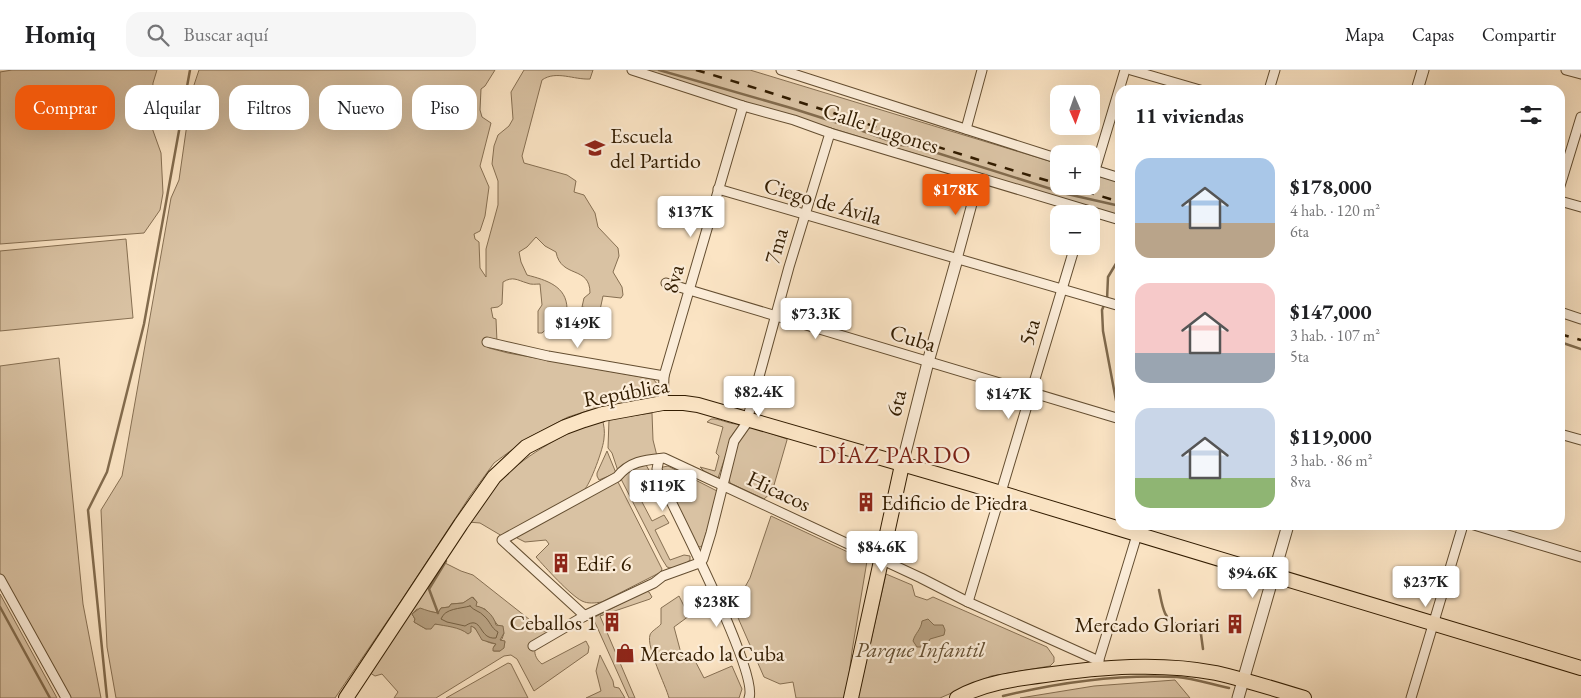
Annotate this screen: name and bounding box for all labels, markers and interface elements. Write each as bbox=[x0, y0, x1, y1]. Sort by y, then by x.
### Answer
search box bbox=[126, 12, 476, 57]
text: Homiq bbox=[25, 19, 96, 50]
icon: search bbox=[144, 21, 172, 49]
text: Buscar aquí bbox=[184, 22, 268, 47]
text: Mapa bbox=[1345, 23, 1384, 46]
text: Capas bbox=[1412, 23, 1454, 46]
text: Compartir bbox=[1482, 23, 1556, 46]
chip: Comprar bbox=[15, 85, 115, 130]
chip: Alquilar bbox=[125, 85, 219, 130]
chip: Filtros bbox=[229, 85, 309, 130]
chip: Nuevo bbox=[319, 85, 402, 130]
chip: Piso bbox=[412, 85, 477, 130]
north arrow bbox=[1050, 85, 1100, 135]
map controls bbox=[1050, 85, 1100, 255]
street label: Calle Lugones bbox=[819, 96, 943, 160]
icon: filters bbox=[1517, 101, 1545, 129]
text: 11 viviendas bbox=[1135, 102, 1244, 129]
place label: Escuela del Partido bbox=[610, 121, 701, 175]
school or university icon: Escuela del Partido bbox=[584, 137, 606, 159]
button: + bbox=[1050, 145, 1100, 195]
street label: Ciego de Ávila bbox=[761, 170, 886, 232]
text: $178,000 bbox=[1290, 173, 1372, 200]
pin: $178K bbox=[921, 174, 991, 216]
icon: home bbox=[1175, 178, 1235, 238]
text: $178K bbox=[934, 179, 978, 200]
pin: $137K bbox=[656, 196, 726, 238]
text: 4 hab. · 120 m² bbox=[1290, 200, 1380, 221]
text: $137K bbox=[669, 201, 713, 222]
button: − bbox=[1050, 205, 1100, 255]
text: 6ta bbox=[1290, 221, 1309, 242]
street label: 7ma bbox=[757, 224, 795, 268]
street label: 8va bbox=[655, 261, 691, 297]
pin: $73.3K bbox=[775, 298, 857, 340]
text: $147,000 bbox=[1290, 298, 1372, 325]
text: $73.3K bbox=[792, 303, 840, 324]
icon: home bbox=[1175, 303, 1235, 363]
pin: $149K bbox=[543, 306, 613, 349]
text: $149K bbox=[556, 312, 600, 333]
street label: 5ta bbox=[1011, 315, 1047, 349]
street label: Cuba bbox=[886, 317, 940, 359]
text: 3 hab. · 107 m² bbox=[1290, 325, 1380, 346]
text: 5ta bbox=[1290, 346, 1309, 367]
street label: República bbox=[581, 370, 671, 414]
pin: $82.4K bbox=[718, 376, 800, 418]
pin: $147K bbox=[974, 378, 1044, 420]
text: $82.4K bbox=[735, 381, 783, 402]
text: $147K bbox=[987, 383, 1031, 404]
street label: 6ta bbox=[879, 387, 913, 419]
text: $119,000 bbox=[1290, 423, 1372, 450]
icon: home bbox=[1175, 428, 1235, 488]
district label: DÍAZ PARDO bbox=[818, 439, 972, 470]
text: 3 hab. · 86 m² bbox=[1290, 450, 1372, 471]
street label: Hicacos bbox=[742, 464, 816, 518]
pin: $119K bbox=[628, 470, 698, 512]
text: 8va bbox=[1290, 471, 1311, 492]
text: $119K bbox=[641, 475, 685, 496]
place label: Edificio de Piedra bbox=[881, 488, 1028, 517]
building icon: Edificio de Piedra bbox=[855, 491, 877, 513]
pin: $84.6K bbox=[841, 530, 923, 573]
text: $84.6K bbox=[858, 536, 906, 557]
place label: Edif. 6 bbox=[576, 549, 632, 578]
building icon: Edif. 6 bbox=[550, 552, 572, 574]
pin: $94.6K bbox=[1212, 556, 1294, 599]
text: $94.6K bbox=[1229, 562, 1277, 583]
pin: $237K bbox=[1391, 566, 1461, 608]
text: $237K bbox=[1404, 571, 1448, 592]
pin: $238K bbox=[682, 586, 752, 628]
text: $238K bbox=[695, 591, 739, 612]
place label: Ceballos 1 bbox=[510, 608, 597, 637]
place label: Mercado Gloriari bbox=[1074, 610, 1220, 639]
building icon: Ceballos 1 bbox=[601, 611, 623, 633]
building icon: Mercado Gloriari bbox=[1224, 613, 1246, 635]
park label: Parque Infantil bbox=[855, 635, 985, 664]
place label: Mercado la Cuba bbox=[640, 639, 785, 668]
shop icon: Mercado la Cuba bbox=[614, 642, 636, 664]

